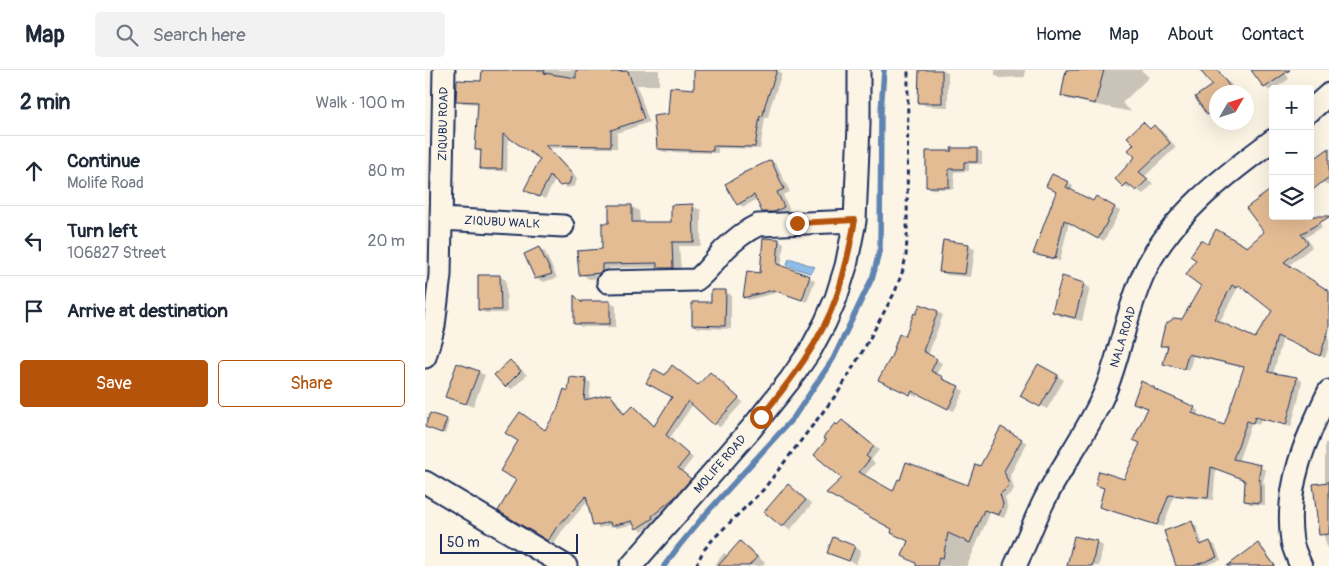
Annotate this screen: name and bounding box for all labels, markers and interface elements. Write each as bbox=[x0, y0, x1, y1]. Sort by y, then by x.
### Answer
search box bbox=[95, 12, 445, 57]
text: Map bbox=[25, 20, 65, 49]
icon: search bbox=[113, 21, 141, 49]
text: Search here bbox=[153, 23, 246, 47]
text: Home bbox=[1036, 23, 1081, 46]
text: Map bbox=[1109, 23, 1139, 46]
text: About bbox=[1167, 23, 1213, 46]
text: Contact bbox=[1241, 23, 1304, 46]
north arrow bbox=[1209, 85, 1254, 130]
map controls bbox=[1269, 85, 1314, 220]
button: + bbox=[1269, 85, 1314, 130]
street label: ZIQUBU ROAD bbox=[435, 86, 452, 161]
text: 2 min bbox=[20, 89, 70, 116]
text: Walk · 100 m bbox=[316, 93, 405, 113]
button: − bbox=[1269, 130, 1314, 175]
text: Continue bbox=[67, 149, 140, 173]
icon: ahead bbox=[20, 157, 48, 185]
text: 80 m bbox=[368, 161, 405, 181]
text: Molife Road bbox=[67, 173, 144, 193]
button: layers bbox=[1269, 175, 1314, 220]
route end bbox=[786, 212, 809, 235]
street label: ZIQUBU WALK bbox=[464, 213, 540, 232]
text: Turn left bbox=[67, 219, 137, 243]
icon: left bbox=[20, 227, 48, 255]
text: 20 m bbox=[367, 231, 405, 251]
text: 106827 Street bbox=[67, 243, 166, 263]
icon: arrive bbox=[20, 297, 48, 325]
text: Arrive at destination bbox=[67, 299, 228, 323]
street label: NALA ROAD bbox=[1107, 304, 1140, 369]
button: Save bbox=[20, 360, 208, 407]
button: Share bbox=[218, 360, 405, 407]
route start bbox=[750, 406, 773, 429]
street label: MOLIFE ROAD bbox=[691, 432, 750, 497]
scale bar bbox=[440, 531, 577, 554]
text: 50 m bbox=[447, 534, 480, 551]

